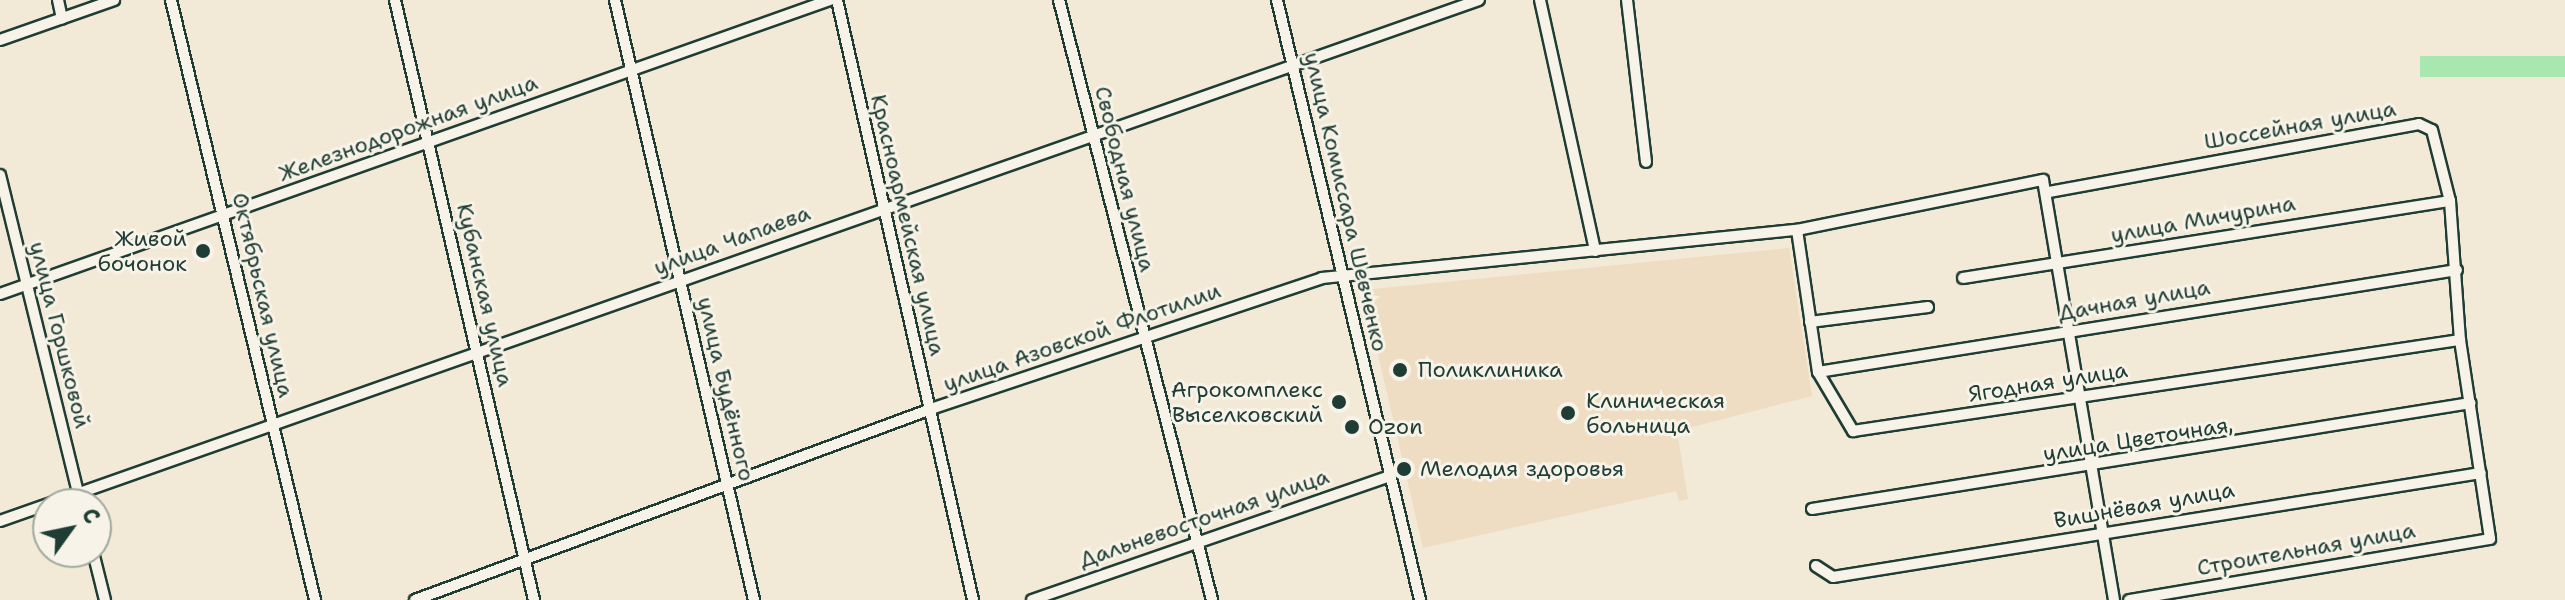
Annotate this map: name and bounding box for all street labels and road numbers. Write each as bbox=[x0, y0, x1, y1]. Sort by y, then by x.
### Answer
street label: улица Комиссара Шевченко bbox=[1299, 50, 1393, 354]
street label: Железнодорожная улица bbox=[275, 69, 541, 187]
street label: Свободная улица bbox=[1089, 83, 1161, 275]
street label: Красноармейская улица bbox=[865, 92, 951, 358]
street label: Шоссейная улица bbox=[2202, 95, 2398, 155]
street label: Октябрьская улица bbox=[227, 190, 299, 400]
street label: улица Мичурина bbox=[2109, 190, 2297, 248]
street label: улица Чапаева bbox=[650, 199, 814, 281]
street label: Кубанская улица bbox=[451, 201, 519, 389]
street label: улица Горшковой bbox=[24, 239, 96, 431]
street label: Дачная улица bbox=[2056, 274, 2212, 326]
street label: улица Азовской Флотилии bbox=[940, 277, 1224, 397]
street label: улица Будённого bbox=[692, 294, 760, 484]
street label: Ягодная улица bbox=[1966, 356, 2130, 408]
street label: улица Цветочная, bbox=[2041, 411, 2235, 467]
street label: Дальневосточная улица bbox=[1076, 463, 1332, 573]
street label: Вишнёвая улица bbox=[2052, 476, 2236, 534]
street label: Строительная улица bbox=[2195, 517, 2417, 581]

